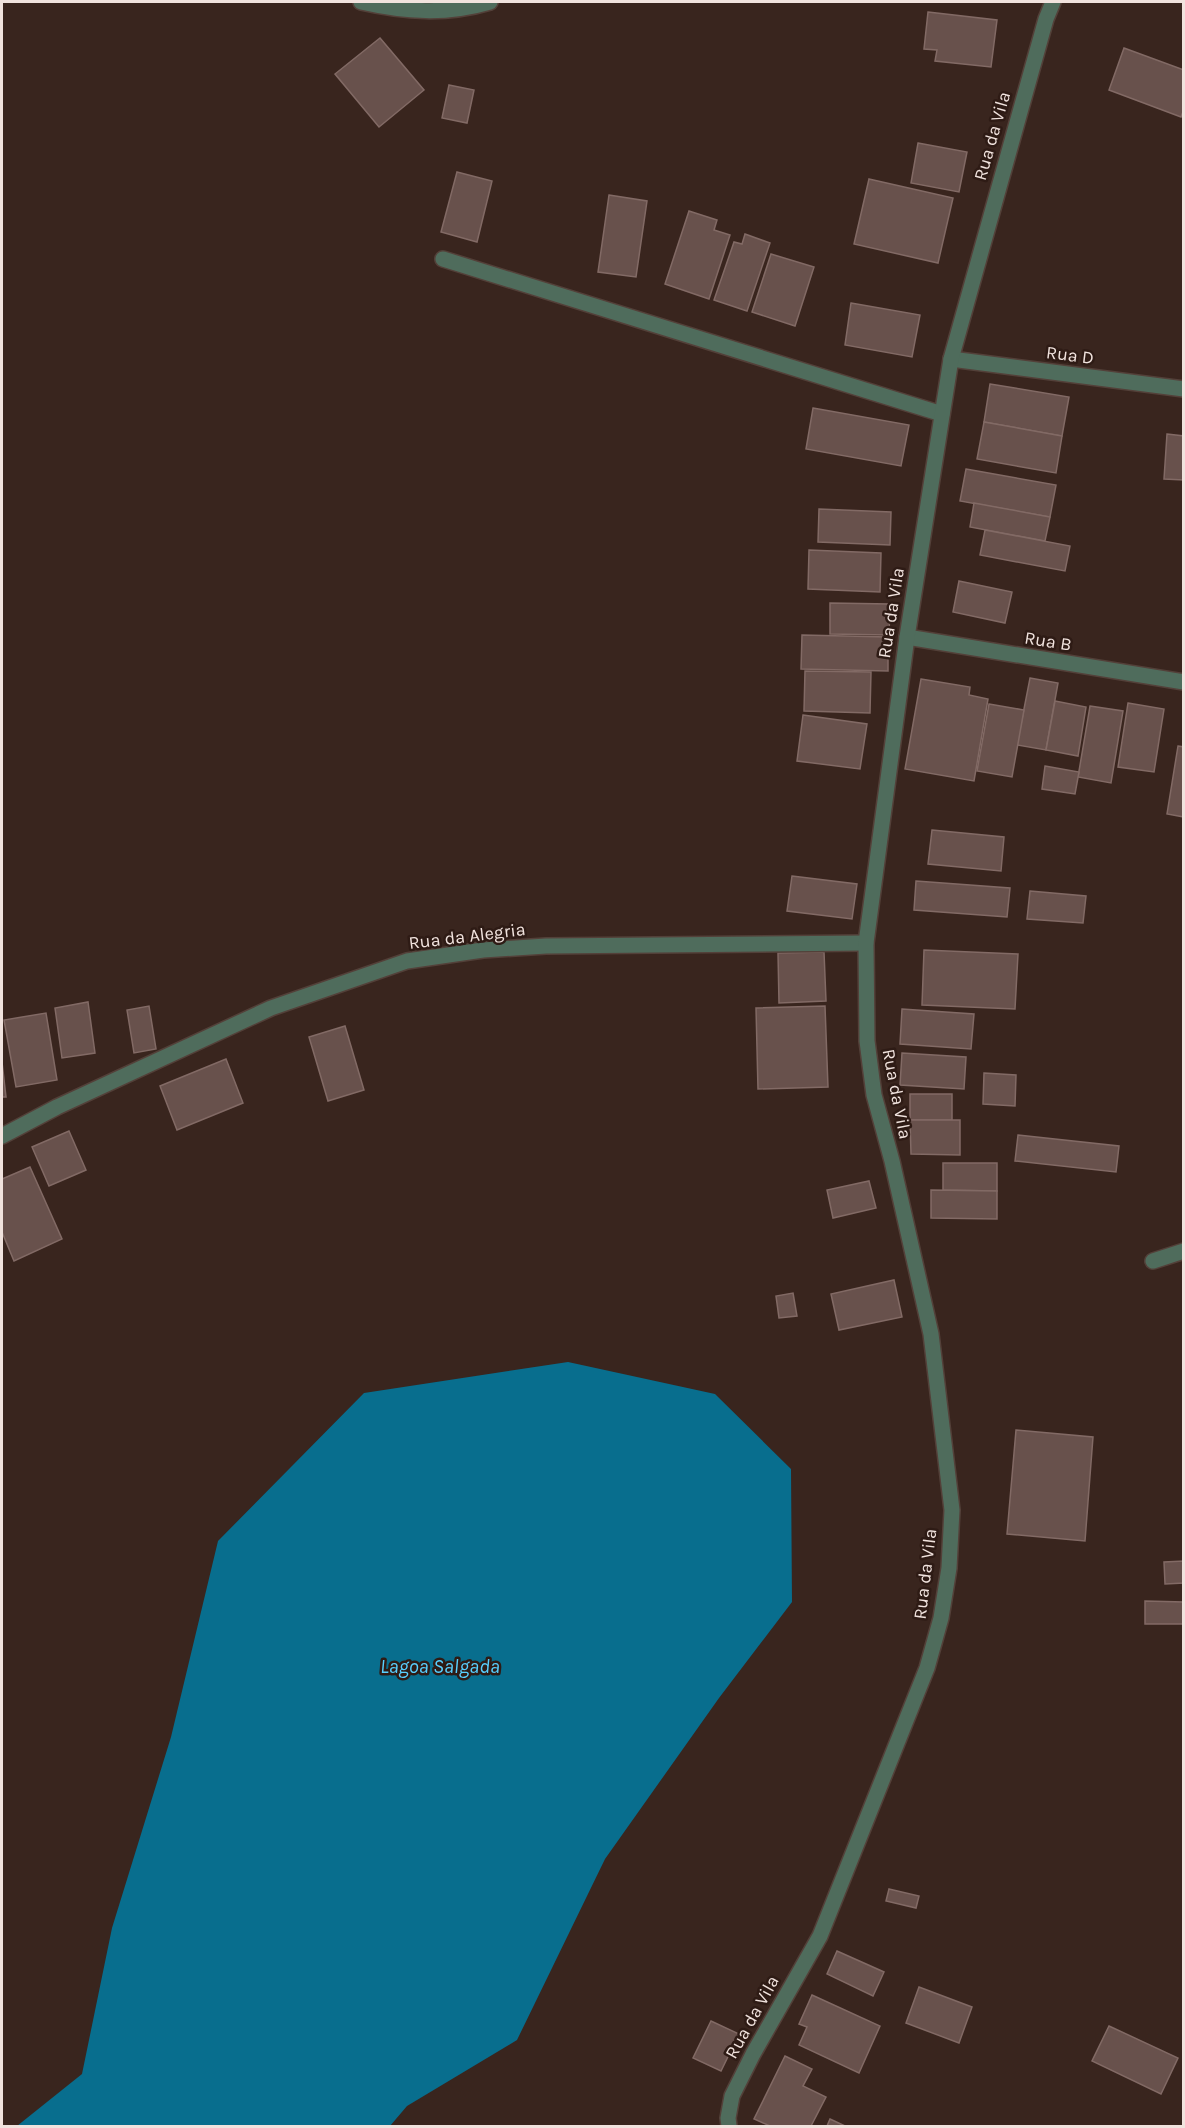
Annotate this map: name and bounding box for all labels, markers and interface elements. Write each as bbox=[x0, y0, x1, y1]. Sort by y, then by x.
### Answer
street label: Rua da Vila bbox=[969, 89, 1015, 183]
street label: Rua D bbox=[1045, 341, 1095, 369]
street label: Rua da Vila bbox=[873, 566, 909, 660]
street label: Rua B bbox=[1023, 626, 1073, 656]
street label: Rua da Alegria bbox=[407, 918, 527, 954]
street label: Rua da Vila bbox=[877, 1047, 917, 1141]
street label: Rua da Vila bbox=[909, 1527, 941, 1621]
water label: Lagoa Salgada bbox=[380, 1655, 500, 1678]
street label: Rua da Vila bbox=[720, 1972, 784, 2062]

